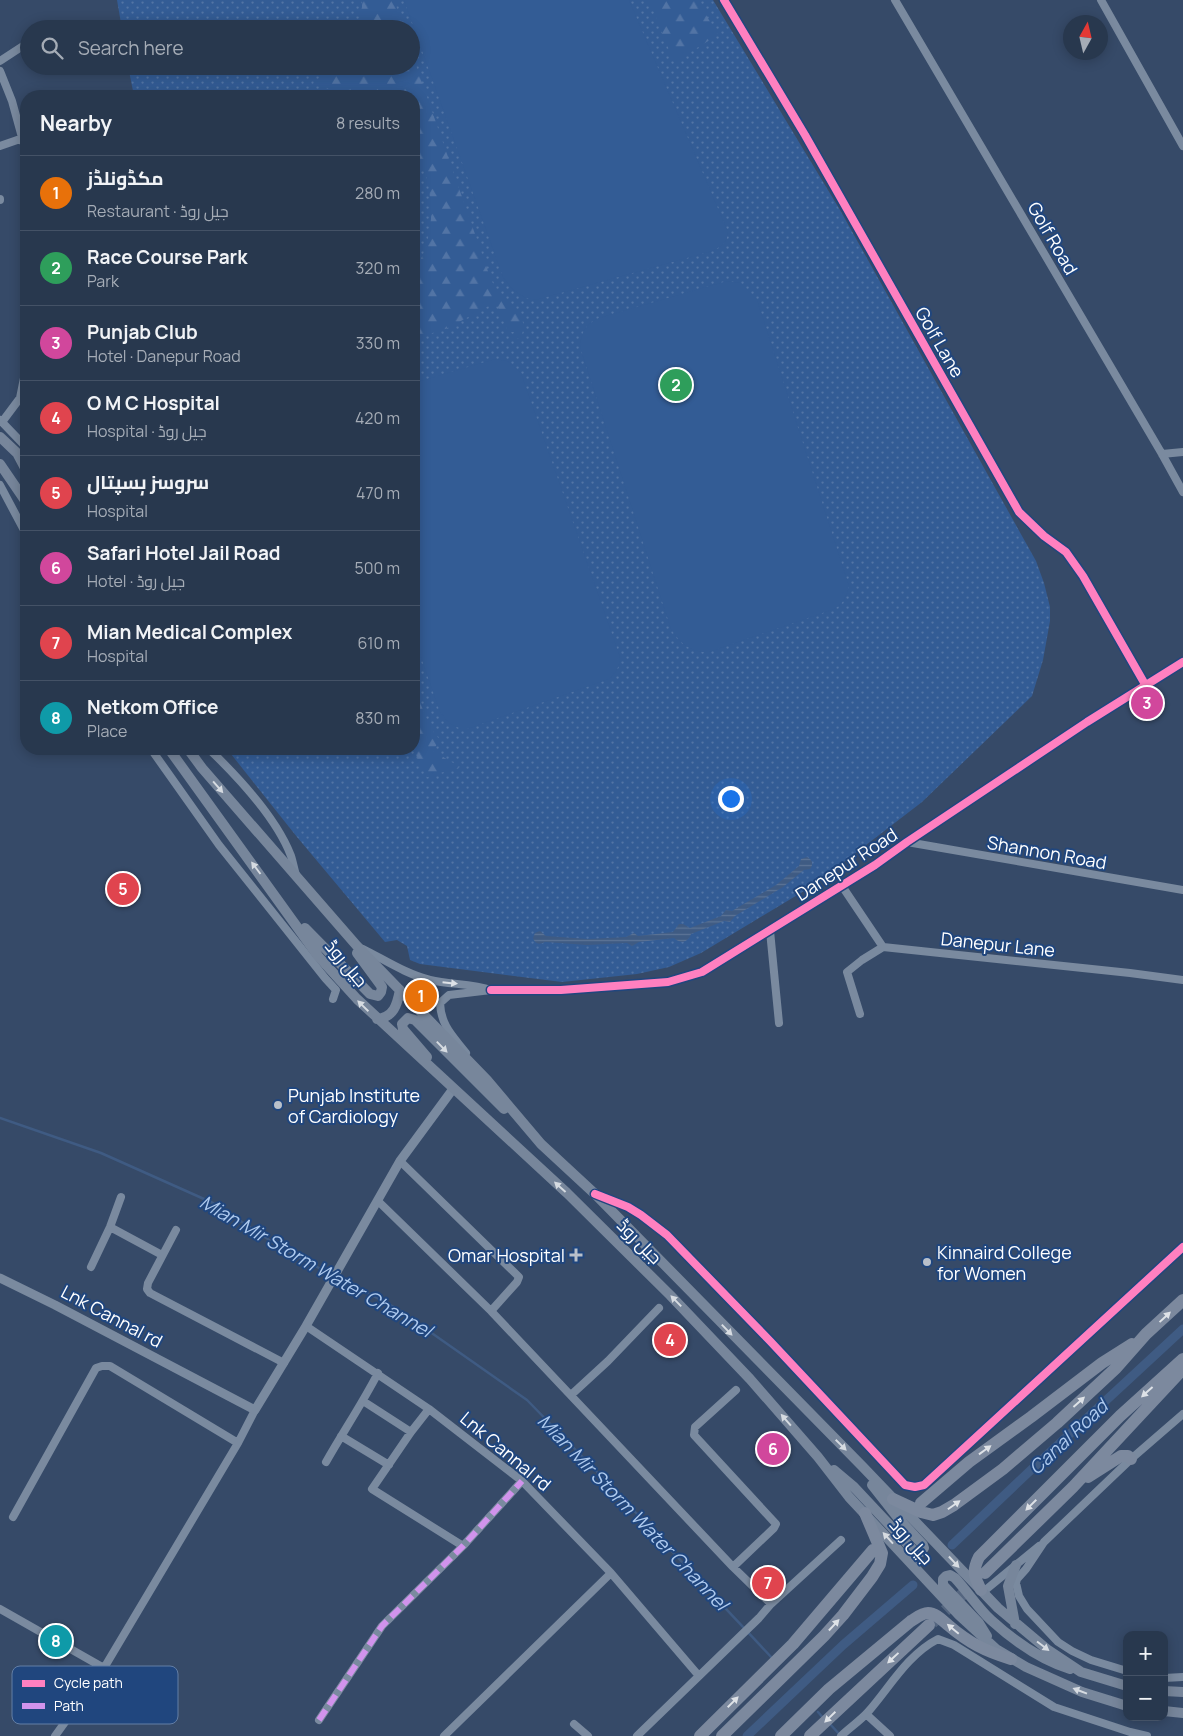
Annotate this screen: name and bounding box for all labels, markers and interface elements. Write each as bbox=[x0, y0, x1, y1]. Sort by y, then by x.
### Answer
north arrow bbox=[1063, 15, 1108, 60]
search box bbox=[20, 20, 420, 75]
icon: search bbox=[38, 34, 66, 62]
text: Search here bbox=[78, 35, 184, 61]
text: Nearby bbox=[40, 109, 112, 137]
text: 8 results bbox=[336, 112, 400, 134]
text: مکڈونلڈز bbox=[87, 165, 164, 191]
text: 1 bbox=[52, 182, 60, 204]
text: 280 m bbox=[355, 182, 400, 204]
street label: Golf Road bbox=[1023, 197, 1083, 279]
text: Restaurant · جیل روڈ bbox=[87, 200, 229, 222]
text: Race Course Park bbox=[87, 244, 247, 270]
text: 2 bbox=[51, 257, 61, 279]
text: 320 m bbox=[356, 257, 400, 279]
text: Park bbox=[87, 270, 119, 292]
street label: Golf Lane bbox=[910, 302, 970, 382]
text: Punjab Club bbox=[87, 319, 198, 345]
text: 3 bbox=[51, 332, 61, 354]
text: 330 m bbox=[356, 332, 400, 354]
text: Hotel · Danepur Road bbox=[87, 345, 241, 367]
pin: 2 bbox=[660, 366, 692, 404]
text: O M C Hospital bbox=[87, 390, 220, 416]
text: 4 bbox=[51, 407, 61, 429]
text: 420 m bbox=[355, 407, 400, 429]
text: Hospital · جیل روڈ bbox=[87, 420, 207, 442]
text: سروسز ہسپتال bbox=[87, 469, 209, 495]
text: 5 bbox=[51, 482, 61, 504]
text: 470 m bbox=[356, 482, 400, 504]
text: Hospital bbox=[87, 500, 148, 522]
text: Safari Hotel Jail Road bbox=[87, 540, 281, 566]
text: 6 bbox=[51, 557, 61, 579]
text: 500 m bbox=[354, 557, 400, 579]
text: Hotel · جیل روڈ bbox=[87, 570, 185, 592]
text: Mian Medical Complex bbox=[87, 619, 292, 645]
text: 7 bbox=[52, 632, 60, 654]
text: 610 m bbox=[358, 632, 400, 654]
text: Hospital bbox=[87, 645, 148, 667]
pin: 3 bbox=[1131, 684, 1163, 722]
text: Netkom Office bbox=[87, 694, 218, 720]
text: 8 bbox=[51, 707, 61, 729]
text: 830 m bbox=[355, 707, 400, 729]
text: Place bbox=[87, 720, 127, 742]
one-way arrow bbox=[212, 781, 224, 793]
your location bbox=[718, 786, 744, 812]
street label: Danepur Road bbox=[790, 822, 902, 906]
street label: Shannon Road bbox=[985, 830, 1109, 874]
one-way arrow bbox=[251, 861, 261, 875]
pin: 5 bbox=[107, 870, 139, 908]
street label: Danepur Lane bbox=[940, 926, 1056, 962]
street label: جیل روڈ bbox=[320, 934, 374, 992]
pin: 1 bbox=[405, 977, 437, 1015]
one-way arrow bbox=[442, 979, 458, 987]
one-way arrow bbox=[358, 1000, 370, 1012]
one-way arrow bbox=[435, 1040, 447, 1052]
place label: Punjab Institute of Cardiology bbox=[288, 1083, 420, 1128]
marker: Punjab Institute of Cardiology bbox=[272, 1099, 284, 1111]
one-way arrow bbox=[555, 1181, 567, 1193]
water label: Mian Mir Storm Water Channel bbox=[195, 1189, 439, 1345]
street label: جیل روڈ bbox=[612, 1213, 668, 1269]
place label: Kinnaird College for Women bbox=[937, 1240, 1072, 1285]
place label: Omar Hospital bbox=[448, 1243, 565, 1267]
marker: Omar Hospital bbox=[569, 1248, 583, 1262]
marker: Kinnaird College for Women bbox=[921, 1256, 933, 1268]
street label: Lnk Cannal rd bbox=[57, 1279, 167, 1353]
one-way arrow bbox=[670, 1295, 682, 1307]
one-way arrow bbox=[1158, 1311, 1170, 1323]
pin: 4 bbox=[654, 1321, 686, 1359]
one-way arrow bbox=[721, 1323, 733, 1335]
one-way arrow bbox=[1141, 1386, 1153, 1398]
water label: Canal Road bbox=[1023, 1392, 1115, 1480]
one-way arrow bbox=[1073, 1396, 1085, 1408]
street label: Lnk Cannal rd bbox=[456, 1406, 556, 1496]
water label: Mian Mir Storm Water Channel bbox=[532, 1408, 736, 1618]
one-way arrow bbox=[781, 1414, 792, 1426]
pin: 6 bbox=[757, 1430, 789, 1468]
one-way arrow bbox=[835, 1439, 847, 1451]
one-way arrow bbox=[979, 1445, 992, 1455]
one-way arrow bbox=[1025, 1499, 1037, 1511]
one-way arrow bbox=[947, 1500, 960, 1510]
street label: جیل روڈ bbox=[885, 1513, 939, 1569]
one-way arrow bbox=[882, 1531, 893, 1544]
one-way arrow bbox=[948, 1555, 960, 1567]
pin: 7 bbox=[752, 1564, 784, 1602]
one-way arrow bbox=[828, 1620, 840, 1632]
pin: 8 bbox=[40, 1622, 72, 1660]
one-way arrow bbox=[947, 1624, 960, 1635]
map controls bbox=[1123, 1631, 1168, 1721]
button: + bbox=[1123, 1631, 1168, 1676]
one-way arrow bbox=[1036, 1641, 1049, 1652]
one-way arrow bbox=[888, 1652, 900, 1664]
legend bbox=[12, 1666, 178, 1724]
text: Cycle path bbox=[54, 1673, 123, 1692]
button: − bbox=[1123, 1676, 1168, 1721]
one-way arrow bbox=[1072, 1687, 1087, 1695]
text: Path bbox=[54, 1696, 84, 1715]
one-way arrow bbox=[727, 1696, 739, 1708]
one-way arrow bbox=[824, 1711, 836, 1723]

